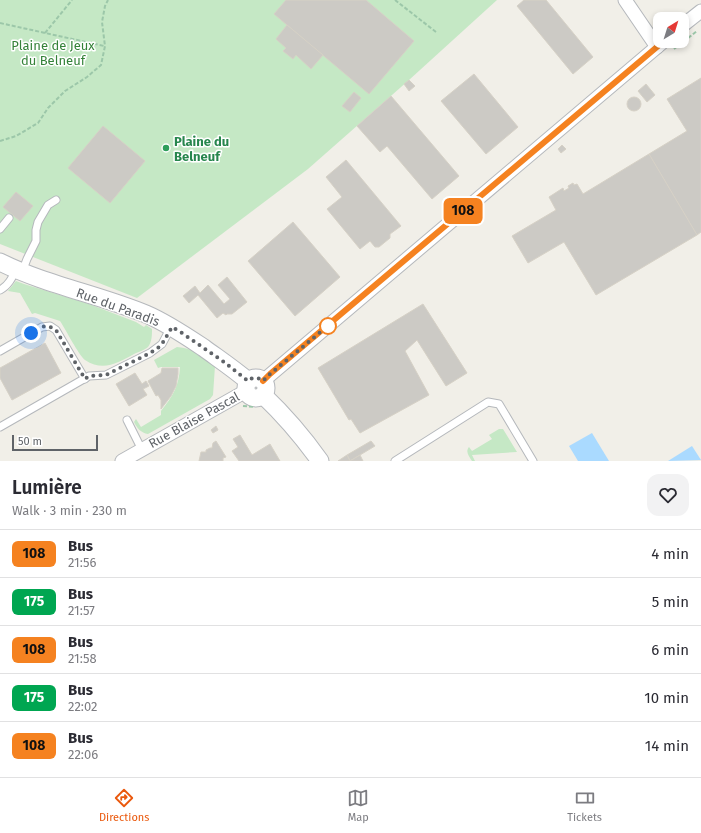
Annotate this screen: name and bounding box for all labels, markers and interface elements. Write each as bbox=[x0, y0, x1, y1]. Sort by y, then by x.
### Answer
north arrow bbox=[653, 12, 689, 48]
map controls bbox=[653, 12, 689, 48]
park label: Plaine de Jeux du Belneuf bbox=[11, 38, 95, 68]
place label: Plaine du Belneuf bbox=[174, 134, 229, 164]
marker: Plaine du Belneuf bbox=[161, 143, 171, 153]
line badge: 108 bbox=[440, 198, 486, 224]
text: 108 bbox=[452, 202, 474, 219]
street label: Rue du Paradis bbox=[74, 285, 162, 329]
unlabelled marker bbox=[319, 317, 337, 335]
your location bbox=[21, 323, 41, 343]
street label: Rue Blaise Pascal bbox=[146, 389, 242, 451]
scale bar bbox=[12, 433, 98, 452]
text: 50 m bbox=[18, 435, 42, 448]
button: heart bbox=[647, 474, 689, 516]
text: Lumière bbox=[12, 476, 82, 499]
text: Walk · 3 min · 230 m bbox=[12, 503, 127, 518]
text: Bus bbox=[68, 537, 93, 555]
text: 108 bbox=[23, 545, 45, 562]
text: 4 min bbox=[651, 545, 689, 563]
text: 21:56 bbox=[68, 555, 96, 570]
text: Bus bbox=[68, 585, 93, 603]
text: 175 bbox=[24, 593, 44, 610]
text: 5 min bbox=[652, 593, 689, 611]
text: 21:57 bbox=[68, 603, 95, 618]
text: Bus bbox=[68, 633, 93, 651]
text: 108 bbox=[23, 641, 45, 658]
text: 6 min bbox=[651, 641, 689, 659]
text: 21:58 bbox=[68, 651, 97, 666]
text: Bus bbox=[68, 681, 93, 699]
text: 175 bbox=[24, 689, 44, 706]
text: 10 min bbox=[644, 689, 689, 707]
text: 22:02 bbox=[68, 699, 98, 714]
text: Bus bbox=[68, 729, 93, 747]
text: 108 bbox=[23, 737, 45, 754]
text: 14 min bbox=[645, 737, 689, 755]
text: 22:06 bbox=[68, 747, 98, 762]
tab: Directions bbox=[99, 787, 149, 824]
tab: Map bbox=[347, 787, 369, 824]
tab: Tickets bbox=[567, 787, 602, 824]

